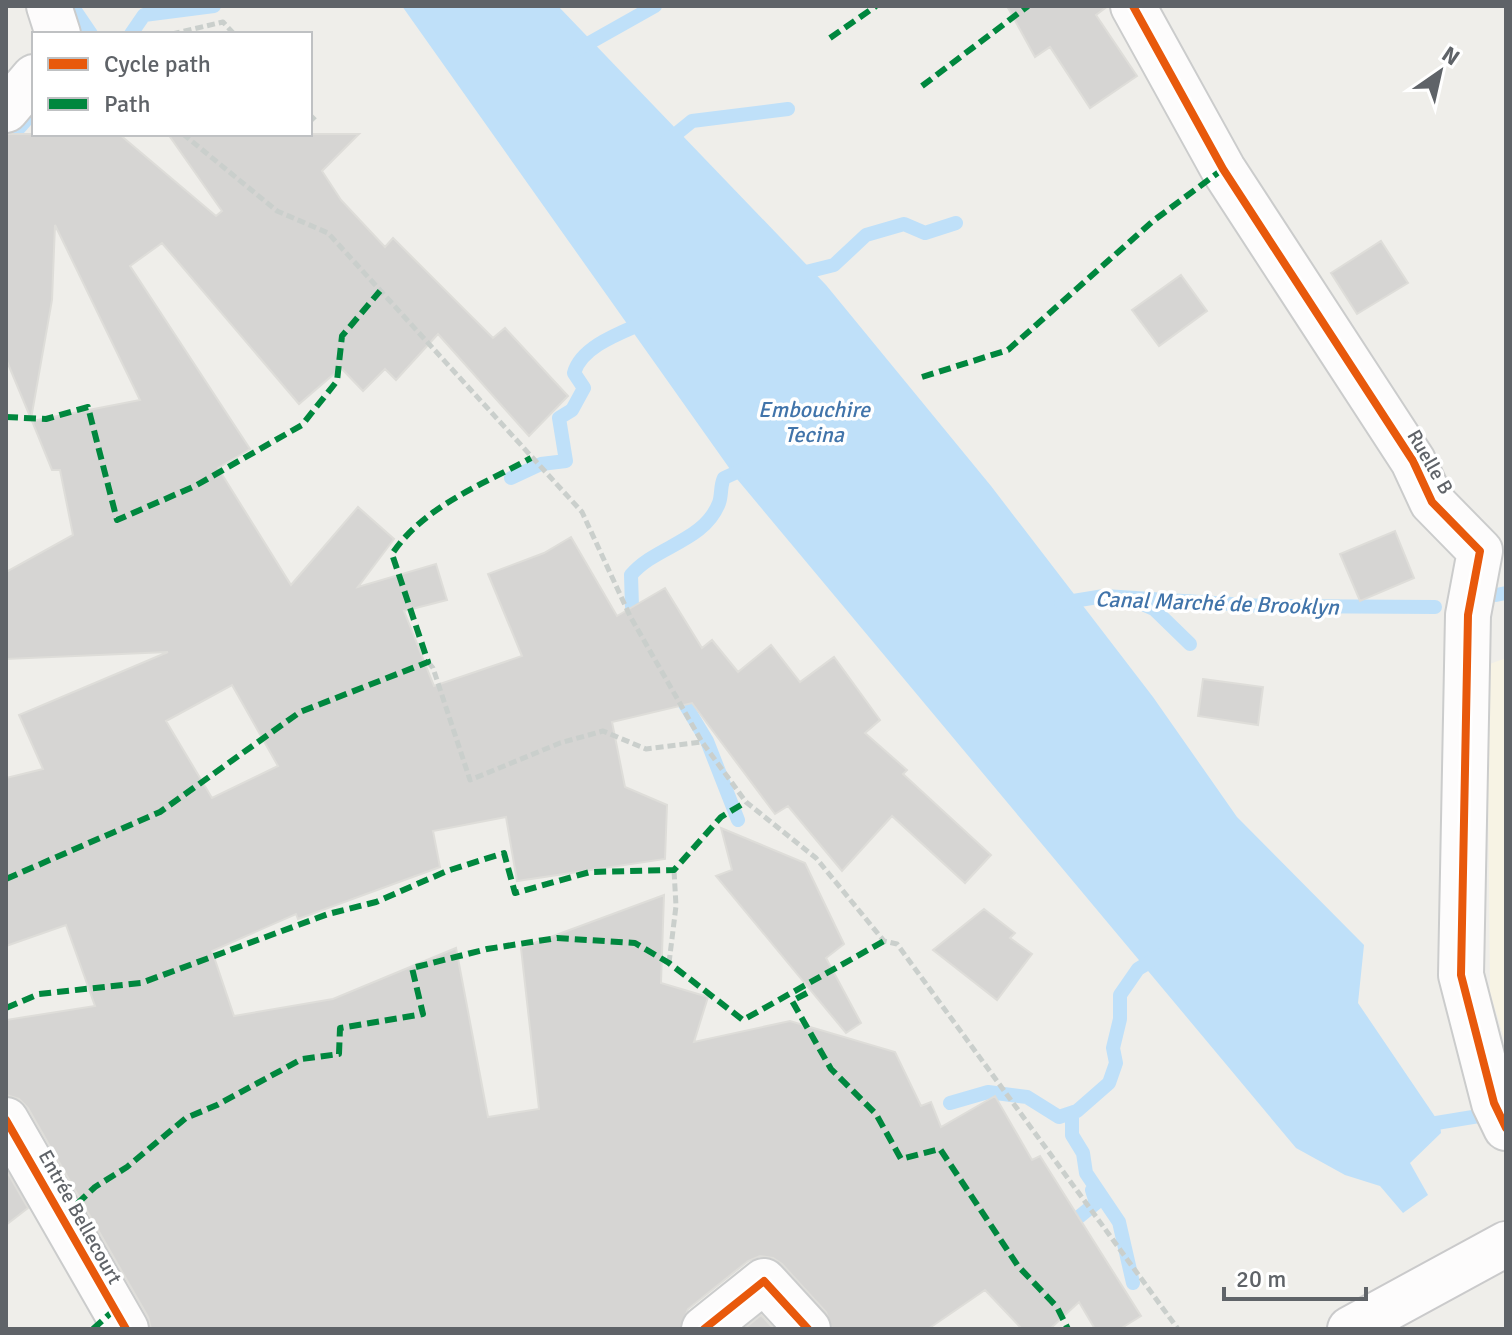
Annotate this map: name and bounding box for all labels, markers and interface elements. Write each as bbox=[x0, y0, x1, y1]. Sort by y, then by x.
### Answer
legend bbox=[32, 32, 312, 136]
north arrow bbox=[1400, 32, 1480, 112]
text: N bbox=[1437, 40, 1465, 71]
text: Cycle path bbox=[104, 49, 211, 79]
text: Path bbox=[104, 89, 150, 119]
water label: Embouchire Tecina bbox=[758, 396, 871, 448]
street label: Ruelle B bbox=[1402, 425, 1458, 499]
water label: Canal Marché de Brooklyn bbox=[1095, 585, 1340, 621]
street label: Entrée Bellecourt bbox=[33, 1146, 127, 1288]
scale bar bbox=[1224, 1251, 1366, 1301]
text: 20 m bbox=[1236, 1264, 1286, 1294]

